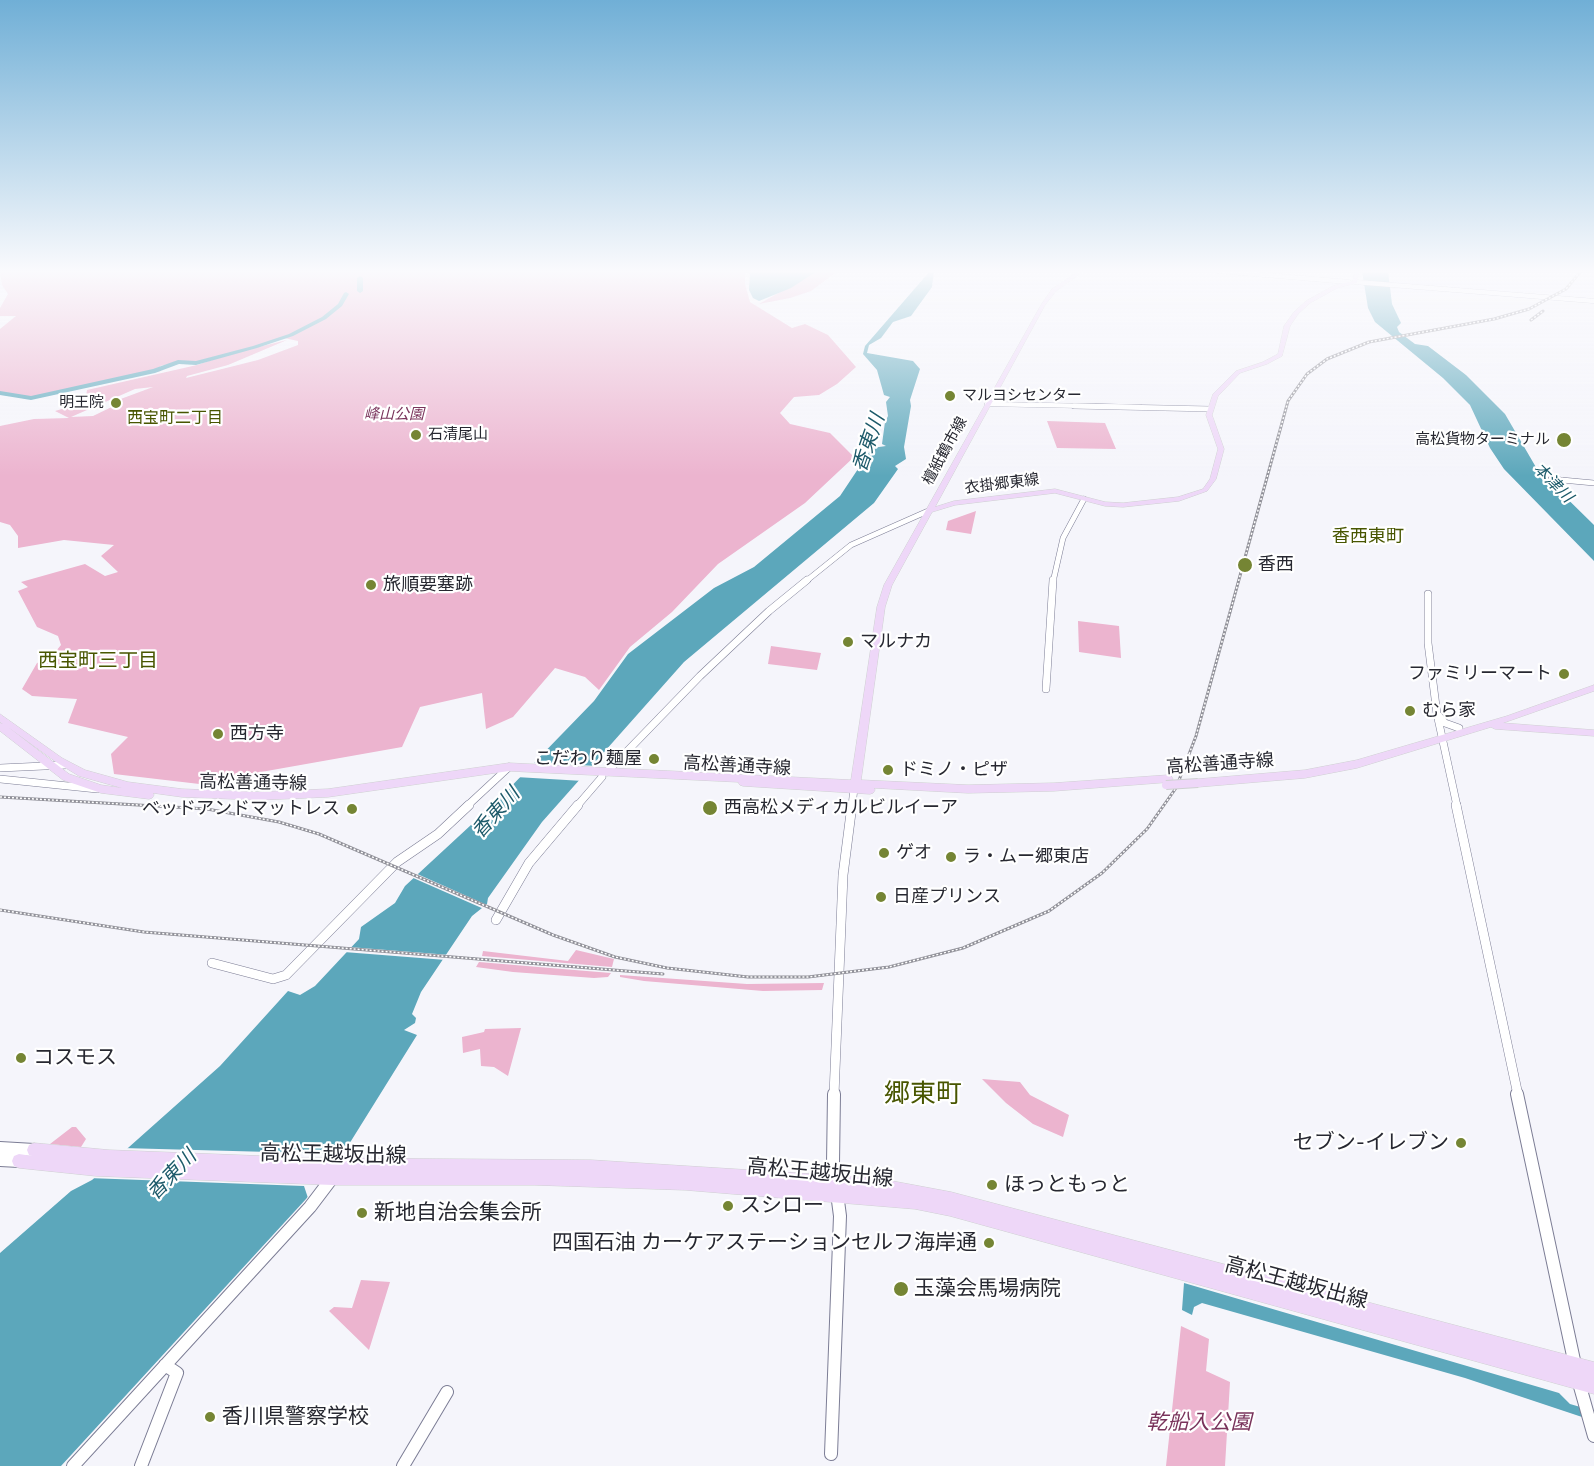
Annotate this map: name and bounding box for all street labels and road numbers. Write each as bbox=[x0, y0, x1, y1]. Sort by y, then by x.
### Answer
street label: 檀紙鶴市線 bbox=[919, 414, 971, 488]
street label: 衣掛郷東線 bbox=[964, 470, 1040, 498]
street label: 高松善通寺線 bbox=[1165, 749, 1275, 779]
street label: 高松善通寺線 bbox=[683, 752, 791, 780]
street label: 高松善通寺線 bbox=[199, 771, 307, 795]
street label: 高松王越坂出線 bbox=[259, 1141, 407, 1169]
street label: 高松王越坂出線 bbox=[746, 1154, 894, 1192]
street label: 高松王越坂出線 bbox=[1222, 1252, 1370, 1314]

